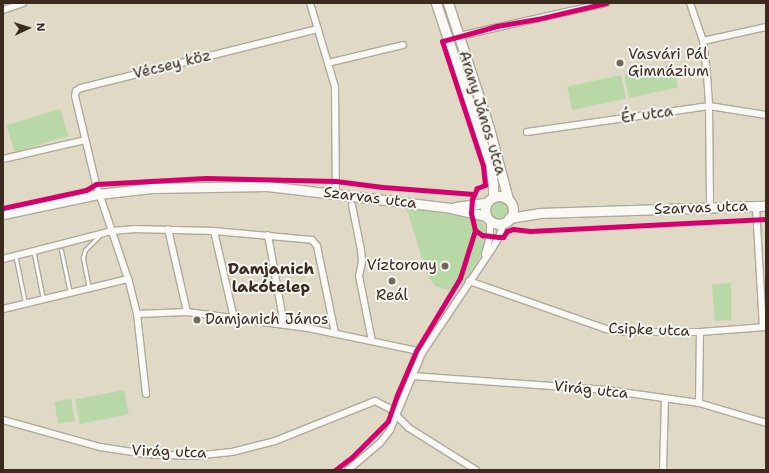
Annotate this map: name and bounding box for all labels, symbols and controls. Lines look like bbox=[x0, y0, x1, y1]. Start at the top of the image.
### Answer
north arrow bbox=[8, 8, 48, 48]
text: N bbox=[33, 22, 48, 32]
place label: Vasvári Pál Gimnázium bbox=[628, 45, 709, 80]
street label: Vécsey köz bbox=[131, 47, 213, 83]
street label: Arany János utca bbox=[455, 49, 509, 177]
marker: Vasvári Pál Gimnázium bbox=[615, 58, 625, 68]
street label: Ér utca bbox=[620, 102, 674, 128]
street label: Szarvas utca bbox=[322, 183, 418, 213]
street label: Szarvas utca bbox=[654, 197, 748, 219]
place label: Víztorony bbox=[367, 257, 437, 275]
district label: Damjanich lakótelep bbox=[228, 259, 314, 297]
marker: Víztorony bbox=[440, 261, 450, 271]
marker: Reál bbox=[387, 276, 397, 286]
place label: Reál bbox=[376, 287, 408, 305]
place label: Damjanich János bbox=[205, 311, 328, 329]
marker: Damjanich János bbox=[192, 315, 202, 325]
street label: Csipke utca bbox=[608, 320, 690, 340]
street label: Virág utca bbox=[553, 377, 629, 403]
street label: Virág utca bbox=[131, 442, 207, 462]

